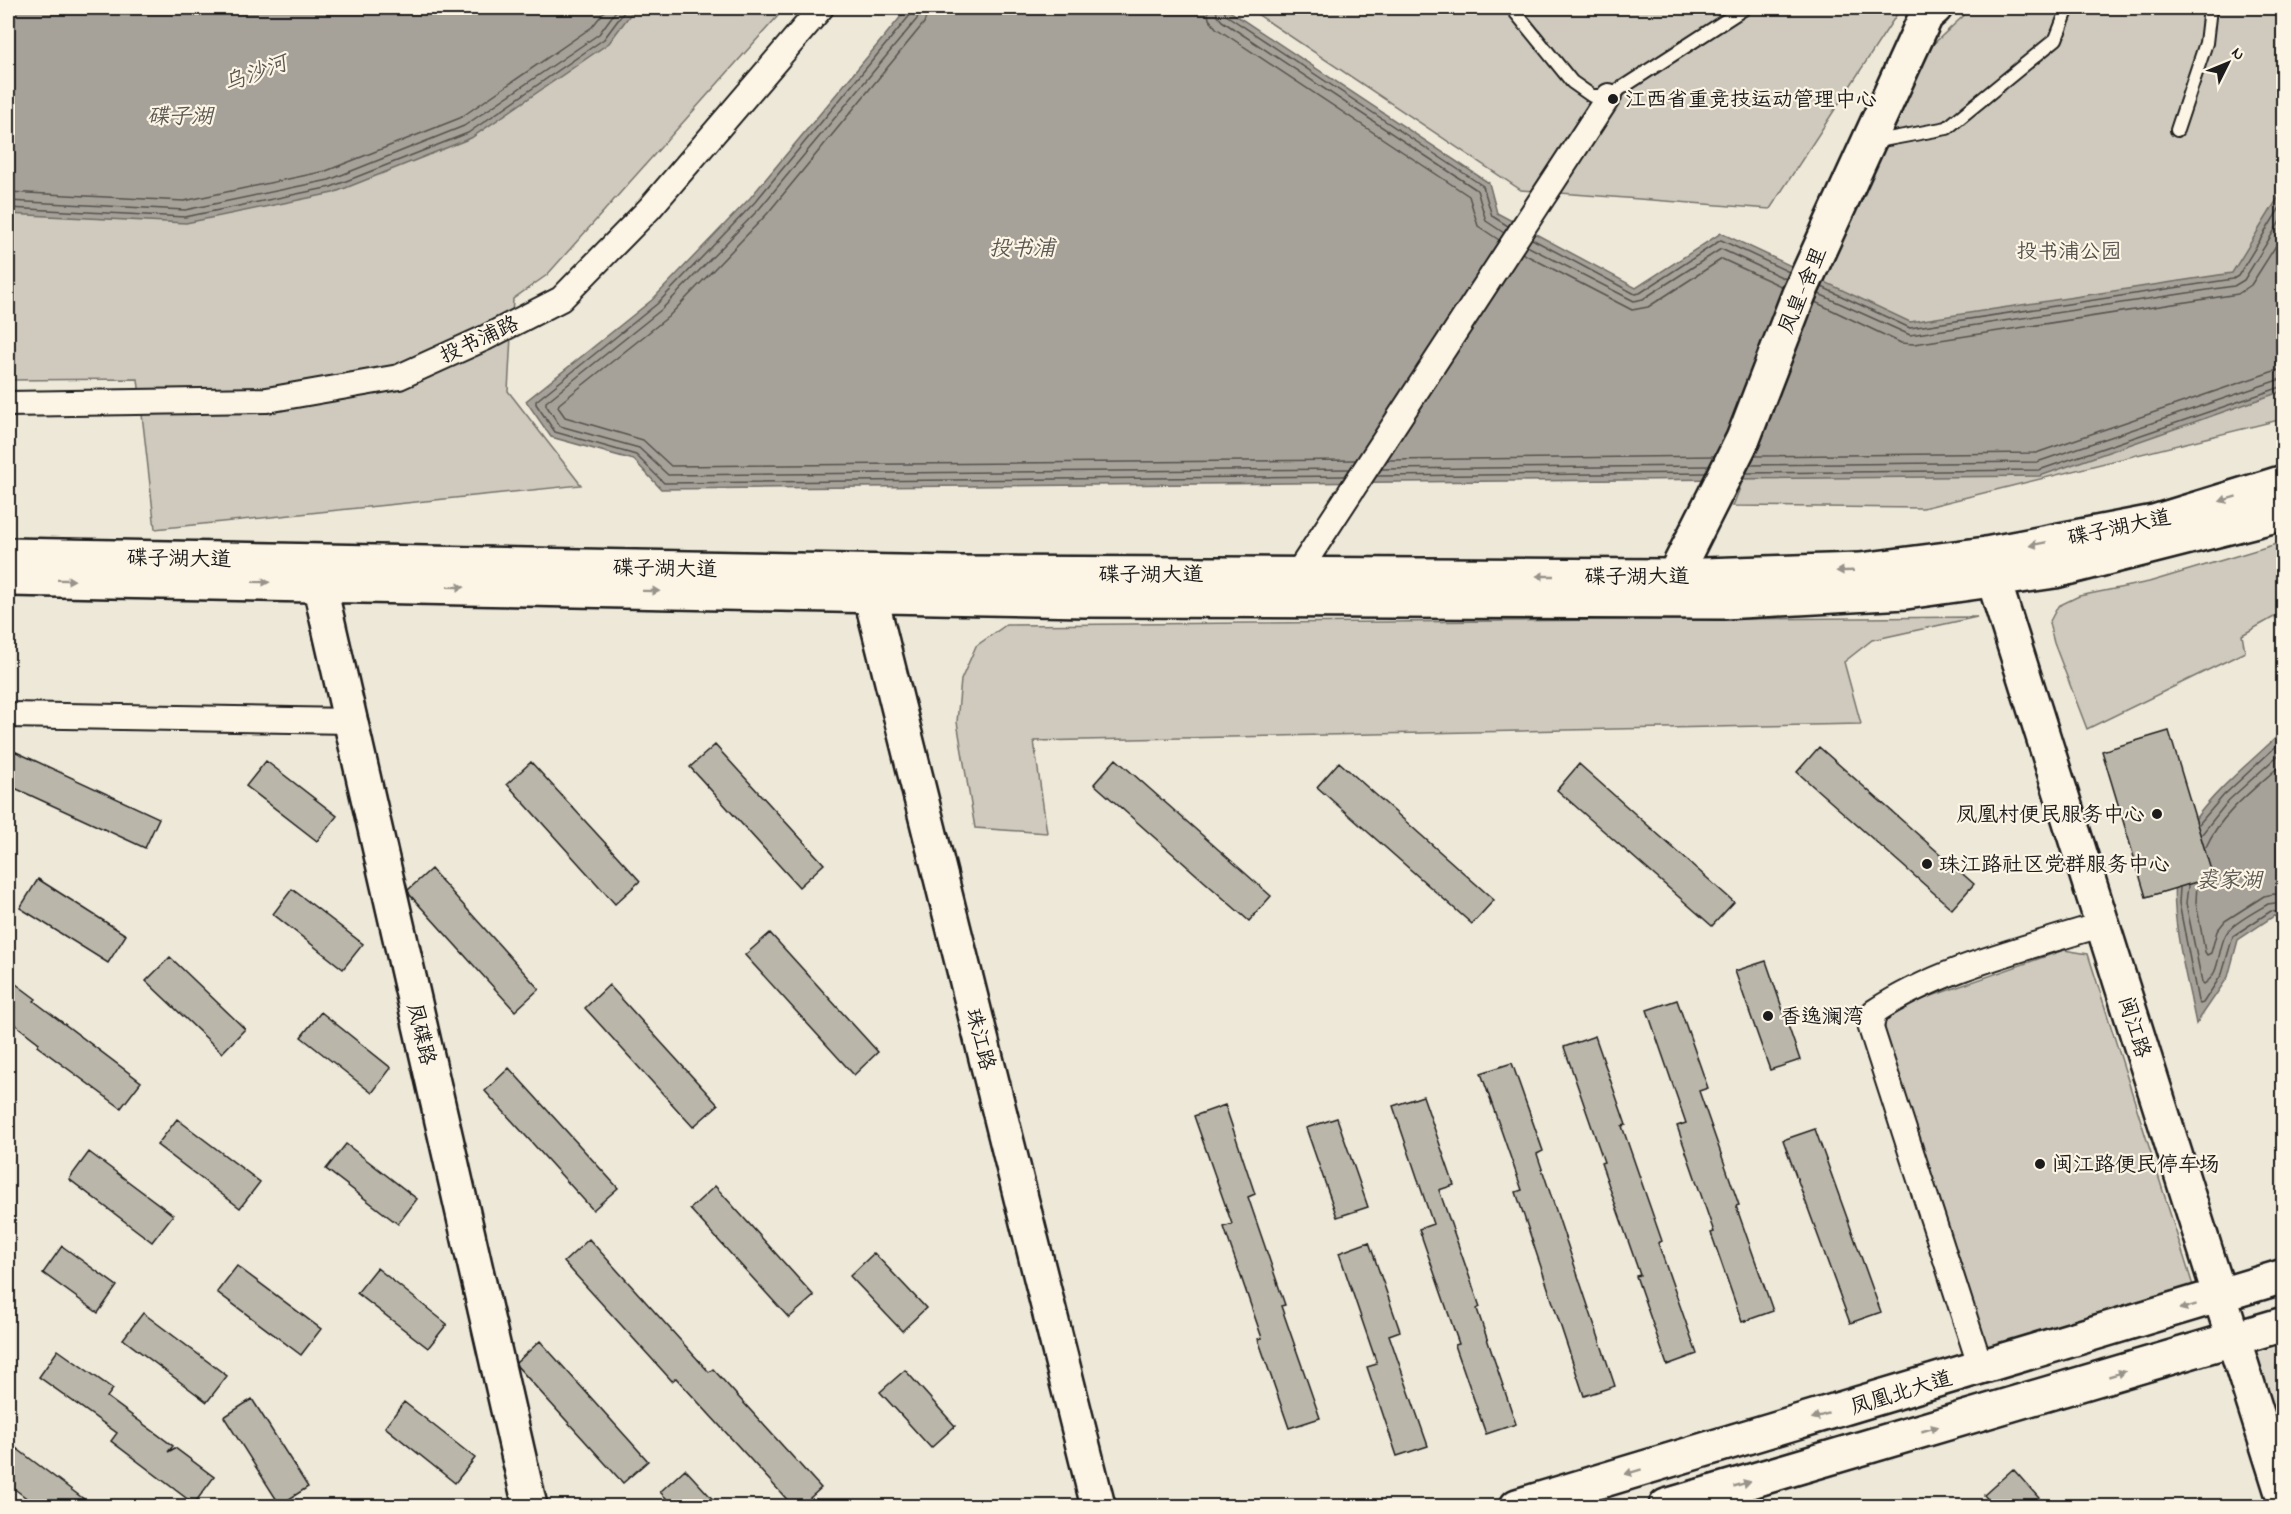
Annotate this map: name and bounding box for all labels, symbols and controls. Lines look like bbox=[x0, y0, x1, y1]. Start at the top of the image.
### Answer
north arrow bbox=[2198, 33, 2258, 93]
text: N bbox=[2225, 42, 2250, 66]
water label: 乌沙河 bbox=[220, 47, 295, 101]
place label: 江西省重竞技运动管理中心 bbox=[1625, 86, 1877, 116]
marker: 江西省重竞技运动管理中心 bbox=[1606, 92, 1620, 106]
water label: 碟子湖 bbox=[147, 102, 215, 134]
water label: 投书浦 bbox=[989, 234, 1058, 266]
park label: 投书浦公园 bbox=[2017, 238, 2122, 268]
street label: 凤皇-舍里 bbox=[1772, 243, 1836, 339]
street label: 投书浦路 bbox=[435, 309, 524, 372]
one-way arrow bbox=[2219, 495, 2237, 504]
street label: 碟子湖大道 bbox=[2065, 503, 2174, 555]
one-way arrow bbox=[2028, 540, 2047, 549]
street label: 碟子湖大道 bbox=[126, 544, 232, 576]
street label: 碟子湖大道 bbox=[612, 554, 718, 586]
street label: 碟子湖大道 bbox=[1099, 561, 1204, 591]
street label: 碟子湖大道 bbox=[1585, 563, 1690, 593]
one-way arrow bbox=[1836, 566, 1855, 576]
one-way arrow bbox=[1536, 571, 1555, 581]
one-way arrow bbox=[56, 575, 75, 584]
one-way arrow bbox=[251, 577, 270, 587]
one-way arrow bbox=[446, 583, 465, 592]
one-way arrow bbox=[641, 586, 660, 596]
place label: 凤凰村便民服务中心 bbox=[1956, 801, 2145, 831]
marker: 凤凰村便民服务中心 bbox=[2150, 807, 2164, 821]
place label: 珠江路社区党群服务中心 bbox=[1939, 851, 2170, 881]
marker: 珠江路社区党群服务中心 bbox=[1920, 857, 1934, 871]
water label: 裘家湖 bbox=[2196, 866, 2264, 898]
street label: 闽江路 bbox=[2110, 993, 2157, 1062]
street label: 凤碟路 bbox=[398, 1000, 442, 1069]
place label: 香逸澜湾 bbox=[1780, 1003, 1864, 1033]
street label: 珠江路 bbox=[957, 1005, 1001, 1074]
marker: 香逸澜湾 bbox=[1761, 1009, 1775, 1023]
place label: 闽江路便民停车场 bbox=[2052, 1151, 2220, 1181]
marker: 闽江路便民停车场 bbox=[2033, 1157, 2047, 1171]
one-way arrow bbox=[2179, 1303, 2197, 1312]
street label: 凤凰北大道 bbox=[1847, 1364, 1956, 1424]
one-way arrow bbox=[2108, 1369, 2126, 1379]
one-way arrow bbox=[1811, 1412, 1829, 1421]
one-way arrow bbox=[1921, 1424, 1939, 1433]
one-way arrow bbox=[1624, 1468, 1642, 1477]
one-way arrow bbox=[1734, 1479, 1752, 1488]

